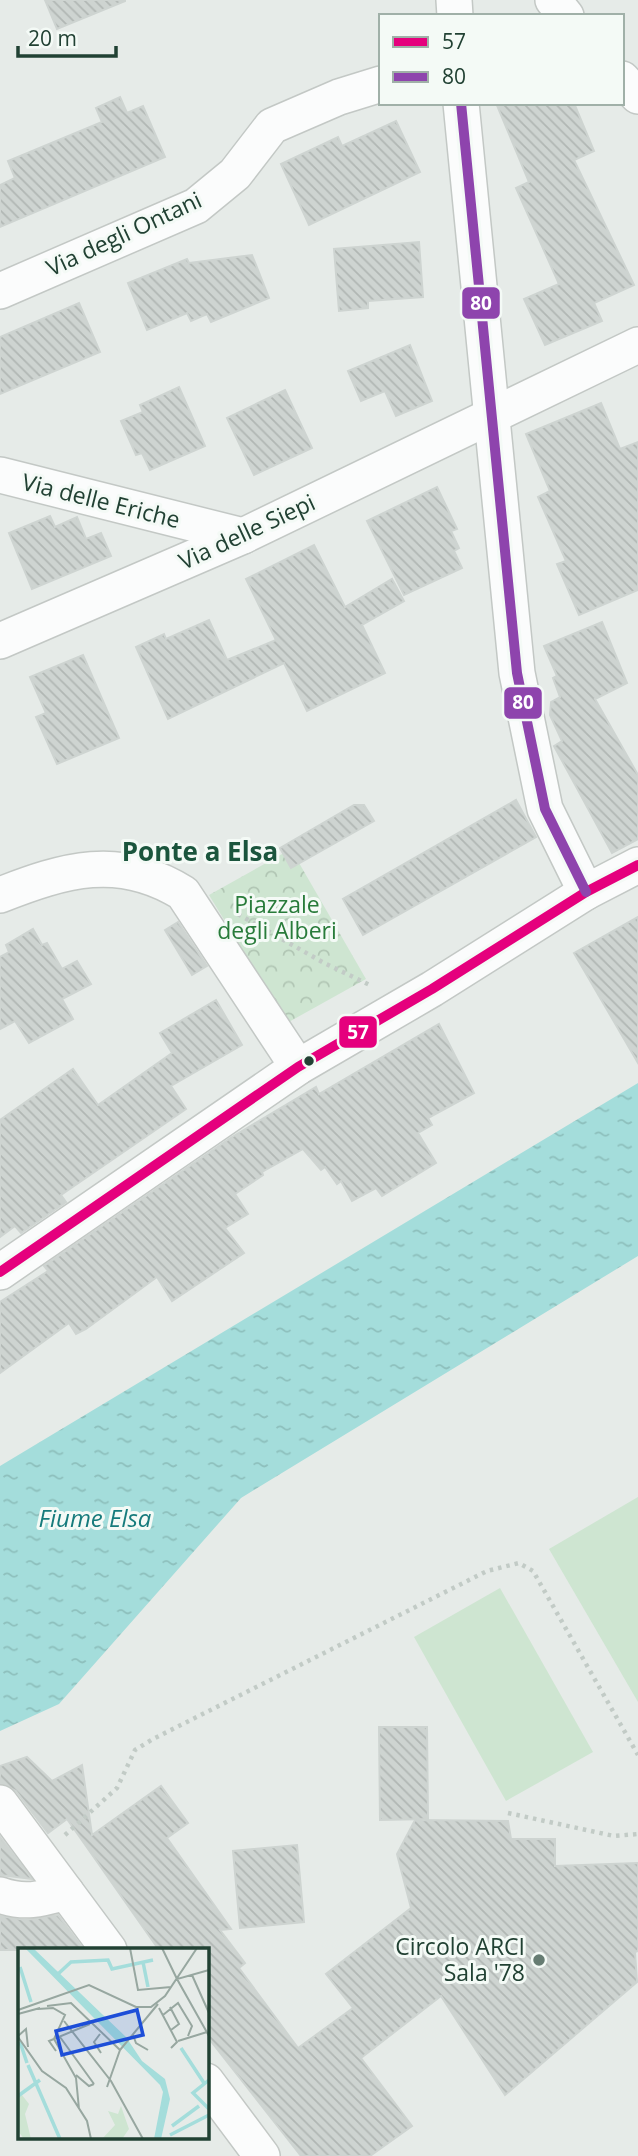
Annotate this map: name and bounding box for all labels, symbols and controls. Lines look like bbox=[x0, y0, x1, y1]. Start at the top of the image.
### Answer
scale bar bbox=[18, 14, 116, 58]
legend bbox=[379, 14, 624, 105]
text: 20 m bbox=[28, 24, 77, 52]
text: 57 bbox=[442, 27, 466, 55]
text: 80 bbox=[442, 62, 466, 90]
street label: Via degli Ontani bbox=[41, 183, 207, 283]
line badge: 80 bbox=[461, 286, 501, 320]
text: 80 bbox=[470, 290, 492, 316]
street label: Via delle Eriche bbox=[19, 465, 184, 535]
street label: Via delle Siepi bbox=[173, 486, 320, 577]
line badge: 80 bbox=[503, 686, 543, 720]
text: 80 bbox=[512, 689, 534, 715]
district label: Ponte a Elsa bbox=[122, 833, 278, 869]
park label: Piazzale degli Alberi bbox=[217, 888, 337, 946]
line badge: 57 bbox=[338, 1015, 378, 1049]
text: 57 bbox=[347, 1019, 369, 1045]
unlabelled marker bbox=[302, 1054, 316, 1068]
water label: Fiume Elsa bbox=[39, 1501, 152, 1534]
place label: Circolo ARCI Sala '78 bbox=[395, 1930, 525, 1988]
inset map bbox=[18, 1948, 208, 2138]
marker: Circolo ARCI Sala '78 bbox=[531, 1952, 547, 1968]

